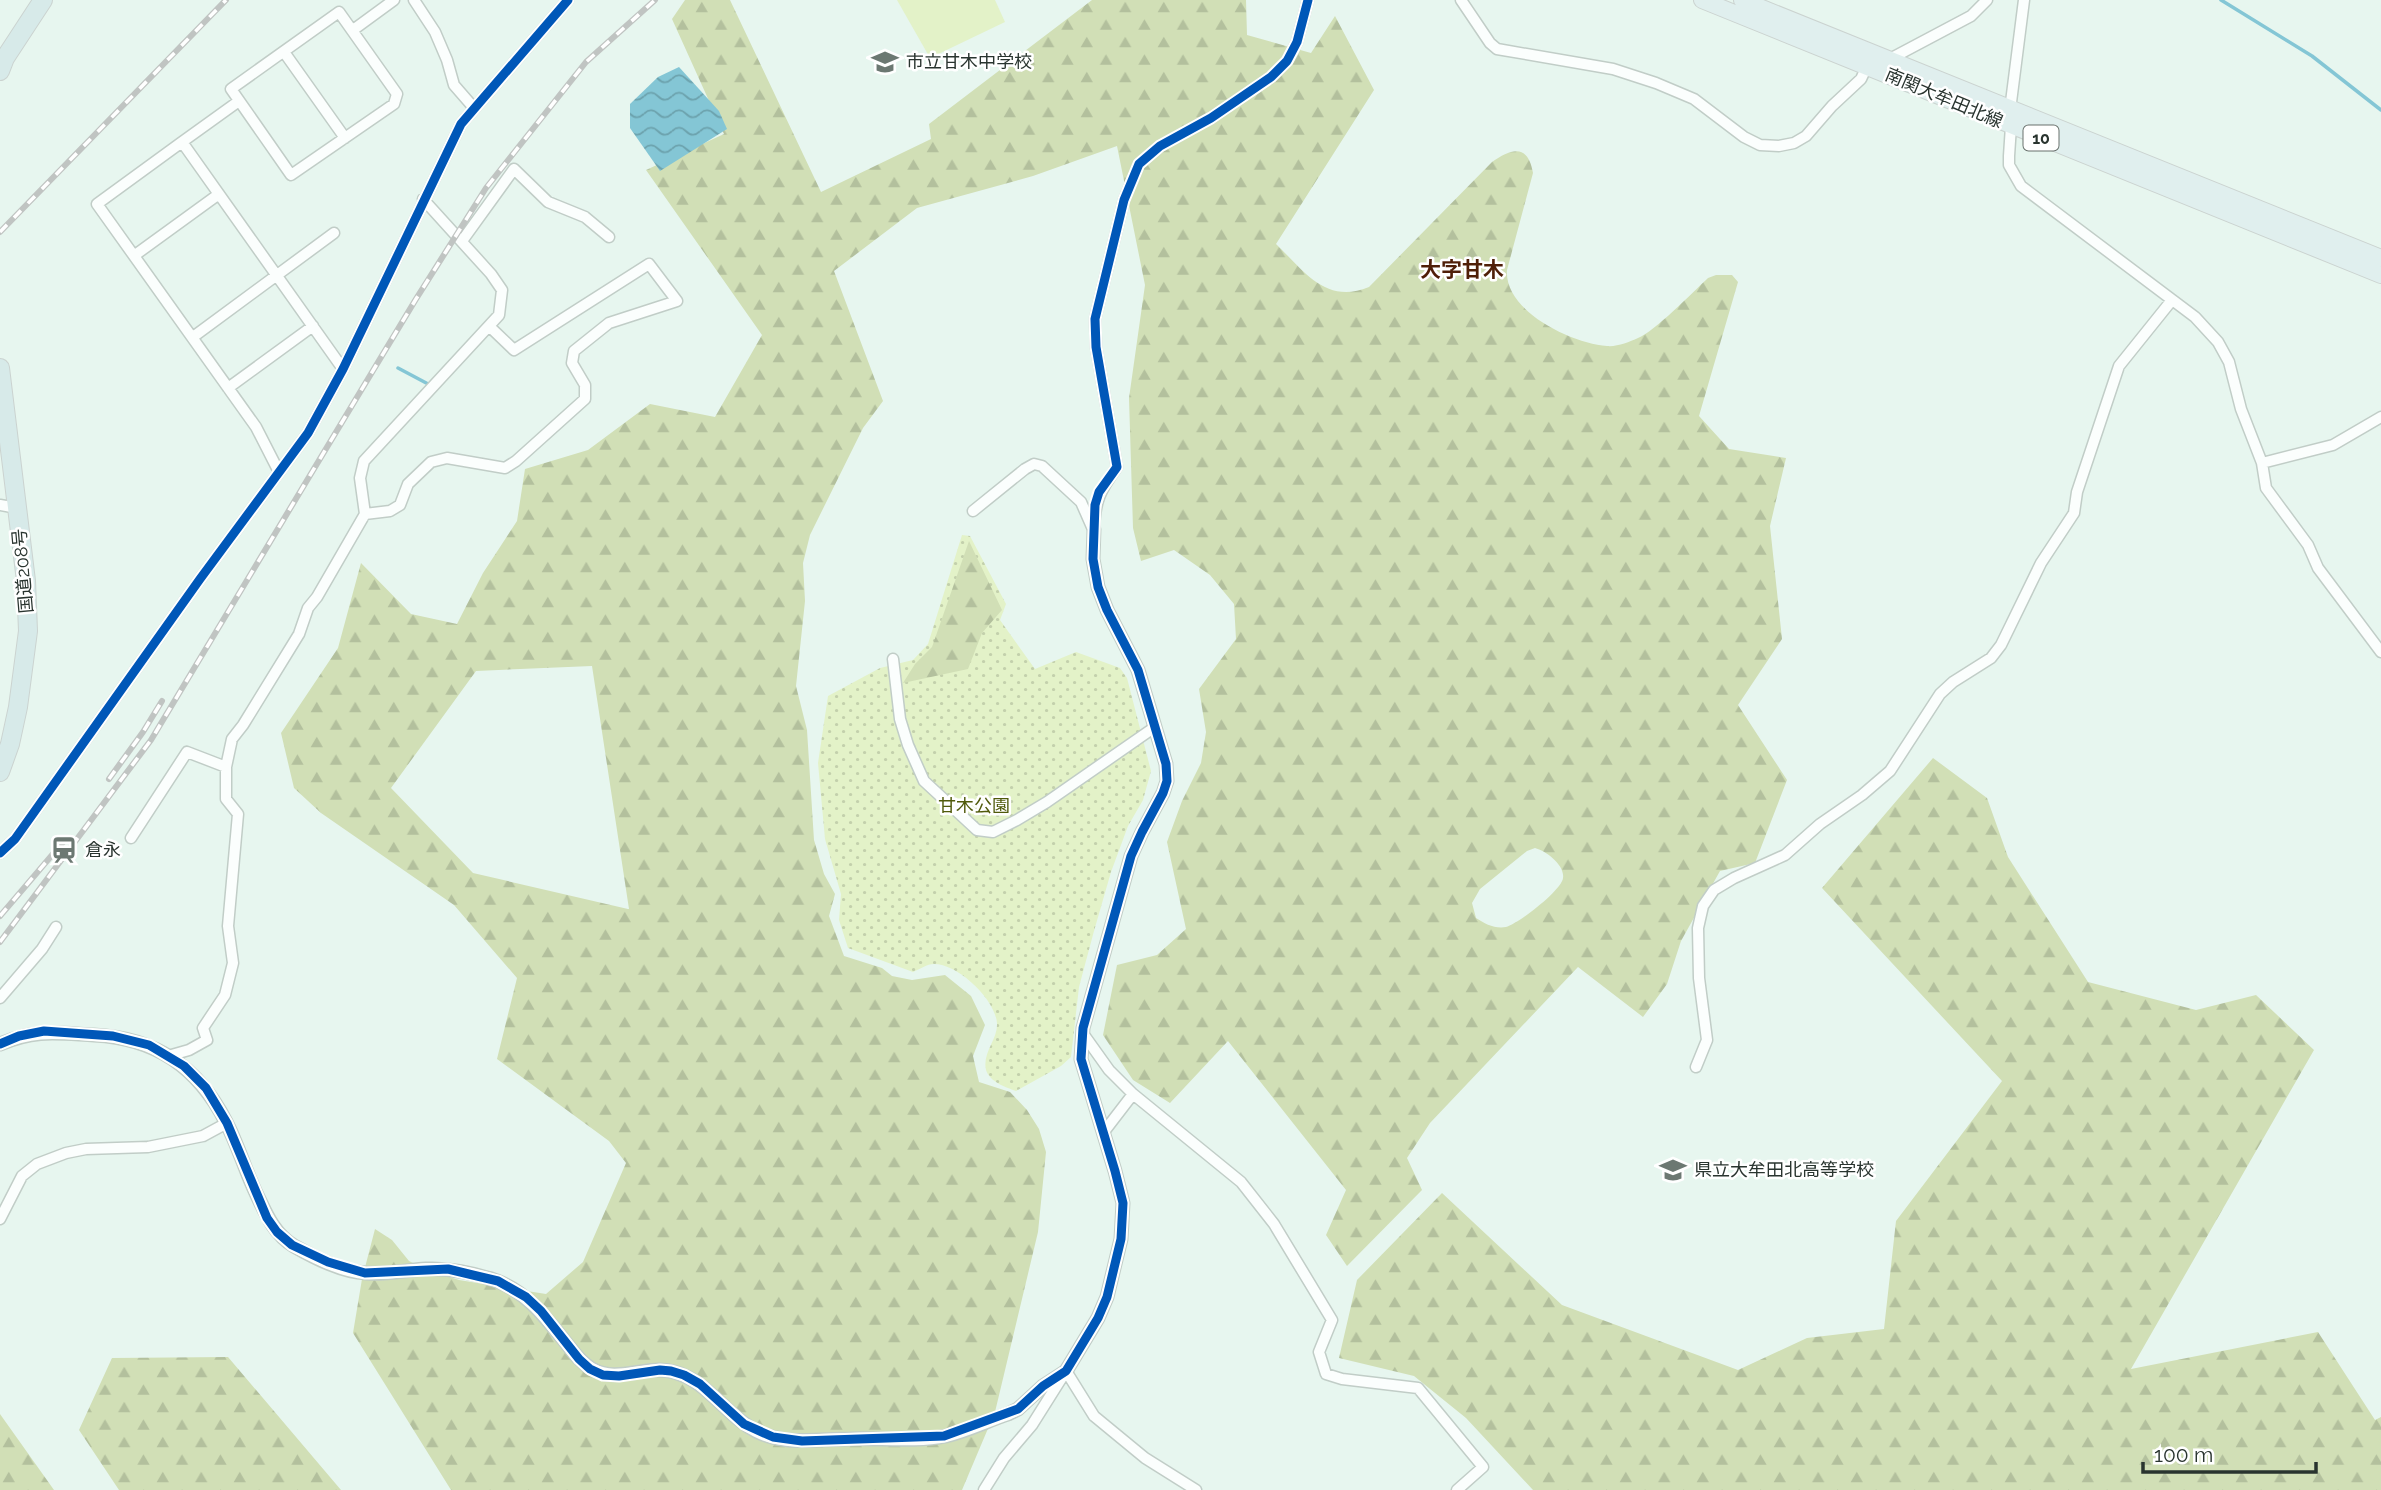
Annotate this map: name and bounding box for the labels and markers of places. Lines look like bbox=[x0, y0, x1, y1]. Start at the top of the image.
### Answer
school or university icon: 市立甘木中学校 bbox=[870, 47, 900, 77]
place label: 市立甘木中学校 bbox=[906, 51, 1032, 72]
station icon: 倉永 bbox=[49, 835, 79, 865]
place label: 倉永 bbox=[85, 839, 121, 860]
school or university icon: 県立大牟田北高等学校 bbox=[1658, 1155, 1688, 1185]
place label: 県立大牟田北高等学校 bbox=[1694, 1159, 1874, 1180]

